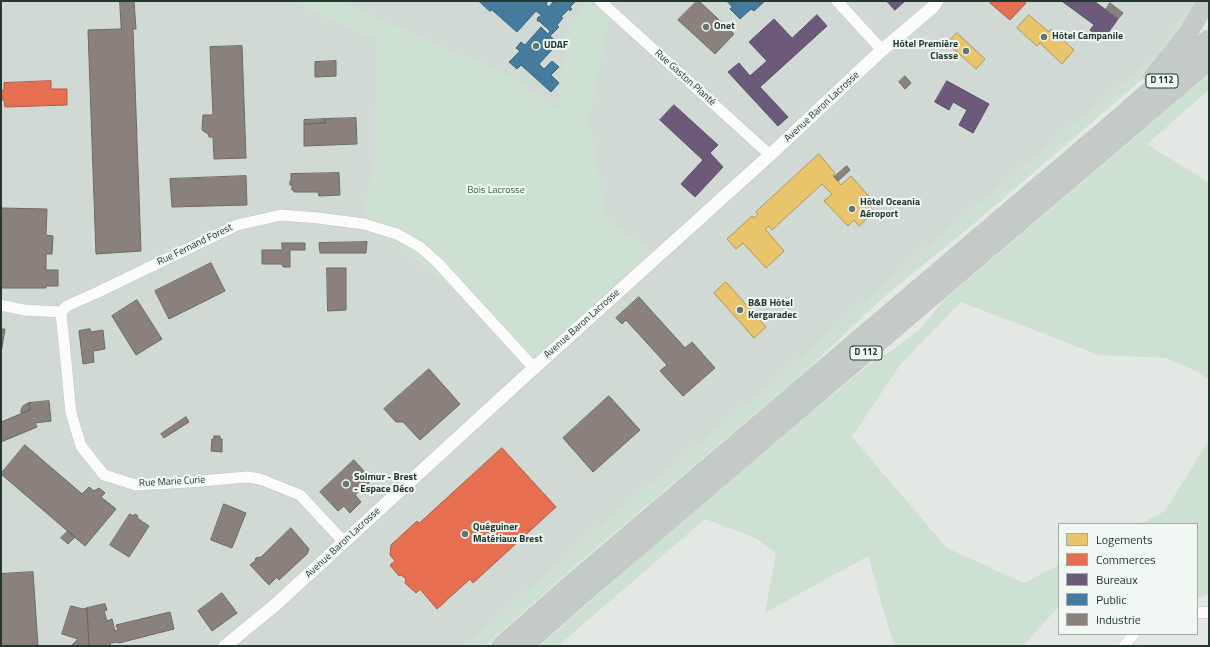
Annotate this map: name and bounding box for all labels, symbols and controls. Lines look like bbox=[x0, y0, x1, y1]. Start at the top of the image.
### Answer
place label: Onet bbox=[714, 21, 735, 33]
marker: Onet bbox=[701, 22, 711, 32]
place label: Hôtel Campanile bbox=[1052, 31, 1123, 43]
marker: Hôtel Campanile bbox=[1039, 32, 1049, 42]
place label: Hôtel Première Classe bbox=[893, 39, 958, 62]
place label: UDAF bbox=[544, 40, 568, 52]
marker: UDAF bbox=[531, 41, 541, 51]
marker: Hôtel Première Classe bbox=[961, 46, 971, 56]
street label: Rue Gaston Planté bbox=[652, 47, 718, 109]
street label: Avenue Baron Lacrosse bbox=[782, 69, 862, 145]
road number: D 112 bbox=[1146, 74, 1178, 88]
park label: Bois Lacrosse bbox=[467, 185, 525, 197]
place label: Hôtel Oceania Aéroport bbox=[860, 197, 920, 220]
marker: Hôtel Oceania Aéroport bbox=[847, 204, 857, 214]
street label: Rue Fernand Forest bbox=[155, 222, 235, 268]
street label: Avenue Baron Lacrosse bbox=[542, 287, 622, 361]
place label: B&B Hôtel Kergaradec bbox=[748, 298, 797, 322]
marker: B&B Hôtel Kergaradec bbox=[735, 305, 745, 315]
road number: D 112 bbox=[850, 346, 882, 360]
place label: Solmur - Brest - Espace Déco bbox=[354, 472, 417, 496]
street label: Rue Marie Curie bbox=[139, 474, 205, 490]
marker: Solmur - Brest - Espace Déco bbox=[341, 479, 351, 489]
street label: Avenue Baron Lacrosse bbox=[303, 505, 383, 581]
place label: Quéguiner Matériaux Brest bbox=[473, 522, 543, 546]
legend bbox=[1058, 523, 1198, 635]
marker: Quéguiner Matériaux Brest bbox=[460, 529, 470, 539]
text: Logements bbox=[1096, 530, 1153, 549]
text: Commerces bbox=[1096, 550, 1156, 569]
text: Bureaux bbox=[1096, 570, 1138, 589]
text: Public bbox=[1096, 590, 1126, 609]
text: Industrie bbox=[1096, 610, 1141, 629]

